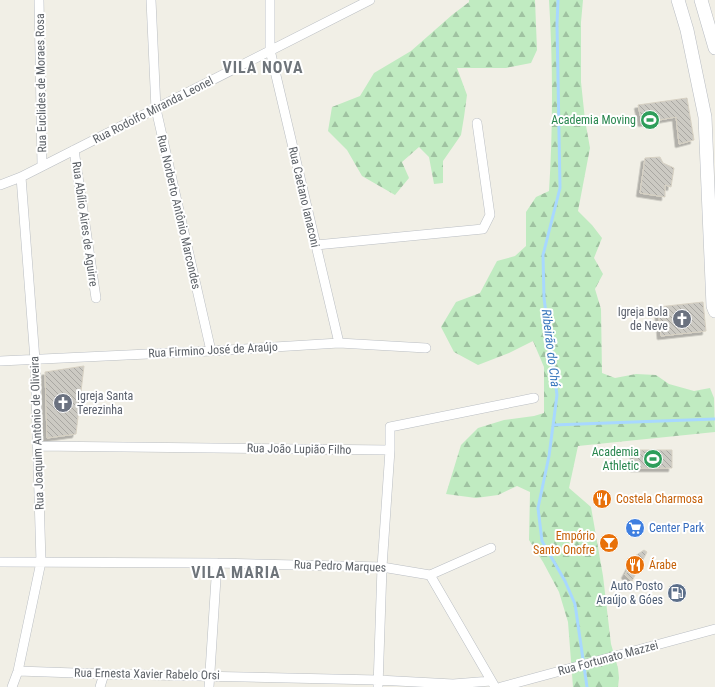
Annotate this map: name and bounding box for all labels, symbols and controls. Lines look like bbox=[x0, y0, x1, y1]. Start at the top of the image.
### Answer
street label: Rua Euclides de Moraes Rosa bbox=[33, 13, 49, 153]
district label: VILA NOVA bbox=[222, 58, 304, 77]
street label: Rua Rodolfo Miranda Leonel bbox=[90, 74, 216, 146]
sports icon: Academia Moving bbox=[639, 109, 661, 131]
place label: Academia Moving bbox=[551, 113, 636, 127]
street label: Rua Norberto Antônio Marcondes bbox=[154, 134, 204, 290]
street label: Rua Caetano Ianaconi bbox=[286, 145, 322, 249]
street label: Rua Abílio Aires de Aguirre bbox=[69, 161, 101, 288]
place label: Igreja Bola de Neve bbox=[618, 305, 668, 333]
water label: Ribeirão do Chá bbox=[539, 308, 563, 389]
church icon: Igreja Bola de Neve bbox=[671, 308, 693, 330]
street label: Rua Firmino José de Araújo bbox=[148, 340, 278, 360]
street label: Rua Joaquim Antônio de Oliveira bbox=[27, 356, 47, 510]
place label: Igreja Santa Terezinha bbox=[77, 389, 134, 417]
church icon: Igreja Santa Terezinha bbox=[52, 392, 74, 414]
street label: Rua João Lupião Filho bbox=[247, 441, 351, 457]
place label: Academia Athletic bbox=[592, 445, 639, 473]
sports icon: Academia Athletic bbox=[642, 448, 664, 470]
restaurant icon: Costela Charmosa bbox=[591, 488, 613, 510]
place label: Costela Charmosa bbox=[616, 492, 703, 506]
supermarket icon: Center Park bbox=[624, 517, 646, 539]
place label: Center Park bbox=[649, 521, 705, 535]
place label: Empório Santo Onofre bbox=[533, 529, 595, 557]
bar icon: Empório Santo Onofre bbox=[598, 532, 620, 554]
restaurant icon: Árabe bbox=[624, 554, 646, 576]
street label: Rua Pedro Marques bbox=[294, 557, 386, 575]
place label: Árabe bbox=[649, 557, 677, 572]
district label: VILA MARIA bbox=[191, 563, 281, 582]
place label: Auto Posto Araújo & Góes bbox=[596, 579, 663, 607]
fuel station icon: Auto Posto Araújo & Góes bbox=[666, 582, 688, 604]
street label: Rua Fortunato Mazzei bbox=[556, 638, 660, 678]
street label: Rua Ernesta Xavier Rabelo Orsi bbox=[74, 666, 220, 682]

